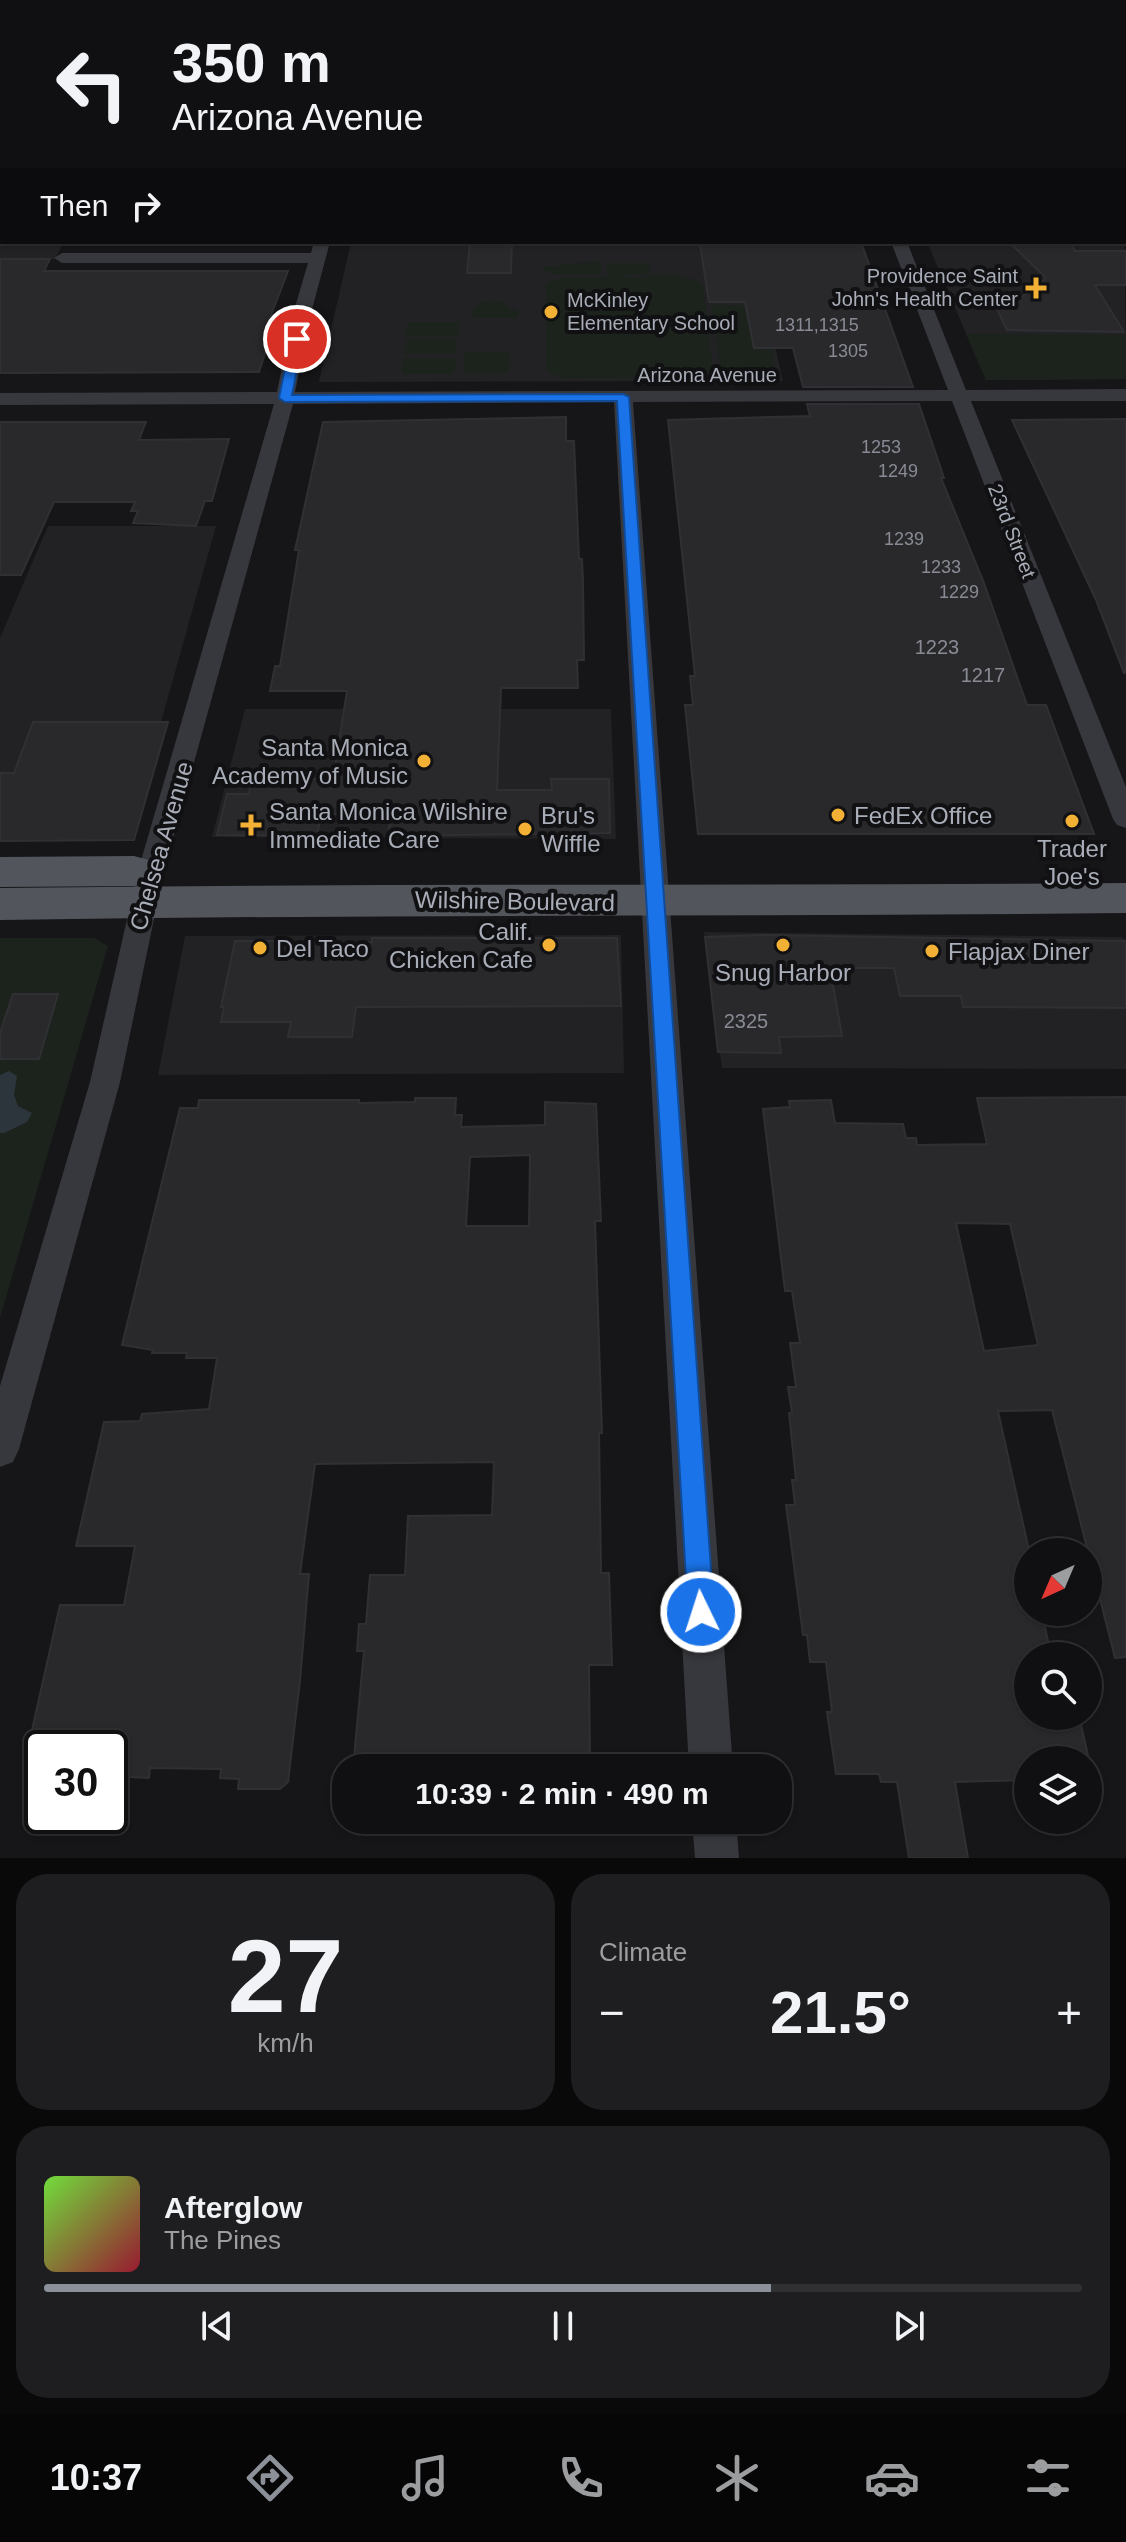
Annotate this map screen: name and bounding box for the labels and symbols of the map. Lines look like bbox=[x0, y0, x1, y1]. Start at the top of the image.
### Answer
place label: Providence Saint John's Health Center bbox=[832, 265, 1018, 310]
marker: Providence Saint John's Health Center bbox=[1025, 277, 1047, 299]
place label: McKinley Elementary School bbox=[567, 289, 735, 334]
marker: McKinley Elementary School bbox=[542, 303, 560, 321]
pin bbox=[263, 305, 331, 373]
house number: 1311,1315 bbox=[775, 315, 859, 335]
house number: 1305 bbox=[828, 341, 868, 361]
street label: Arizona Avenue bbox=[637, 364, 777, 386]
house number: 1253 bbox=[861, 437, 901, 457]
house number: 1249 bbox=[878, 461, 918, 481]
street label: 23rd Street bbox=[984, 481, 1040, 582]
house number: 1239 bbox=[884, 529, 924, 549]
house number: 1233 bbox=[921, 557, 961, 577]
house number: 1229 bbox=[939, 582, 979, 602]
house number: 1223 bbox=[915, 636, 959, 658]
house number: 1217 bbox=[961, 664, 1005, 686]
place label: Santa Monica Academy of Music bbox=[212, 734, 409, 789]
marker: Santa Monica Academy of Music bbox=[415, 752, 433, 770]
street label: Chelsea Avenue bbox=[124, 758, 198, 934]
place label: Santa Monica Wilshire Immediate Care bbox=[269, 798, 508, 853]
place label: Bru's Wiffle bbox=[541, 802, 601, 857]
place label: FedEx Office bbox=[854, 802, 992, 829]
marker: FedEx Office bbox=[829, 806, 847, 824]
marker: Trader Joe's bbox=[1063, 812, 1081, 830]
marker: Santa Monica Wilshire Immediate Care bbox=[240, 814, 262, 836]
marker: Bru's Wiffle bbox=[516, 820, 534, 838]
place label: Trader Joe's bbox=[1037, 835, 1107, 890]
street label: Wilshire Boulevard bbox=[415, 886, 615, 916]
place label: Calif. Chicken Cafe bbox=[389, 918, 533, 973]
place label: Del Taco bbox=[276, 935, 369, 962]
marker: Calif. Chicken Cafe bbox=[540, 936, 558, 954]
marker: Snug Harbor bbox=[774, 936, 792, 954]
place label: Flapjax Diner bbox=[948, 938, 1089, 965]
marker: Del Taco bbox=[251, 939, 269, 957]
marker: Flapjax Diner bbox=[923, 942, 941, 960]
place label: Snug Harbor bbox=[715, 959, 851, 986]
house number: 2325 bbox=[724, 1010, 768, 1032]
north arrow bbox=[1014, 1538, 1102, 1626]
position arrow bbox=[659, 1570, 743, 1654]
speed limit sign: 30 bbox=[24, 1730, 128, 1834]

